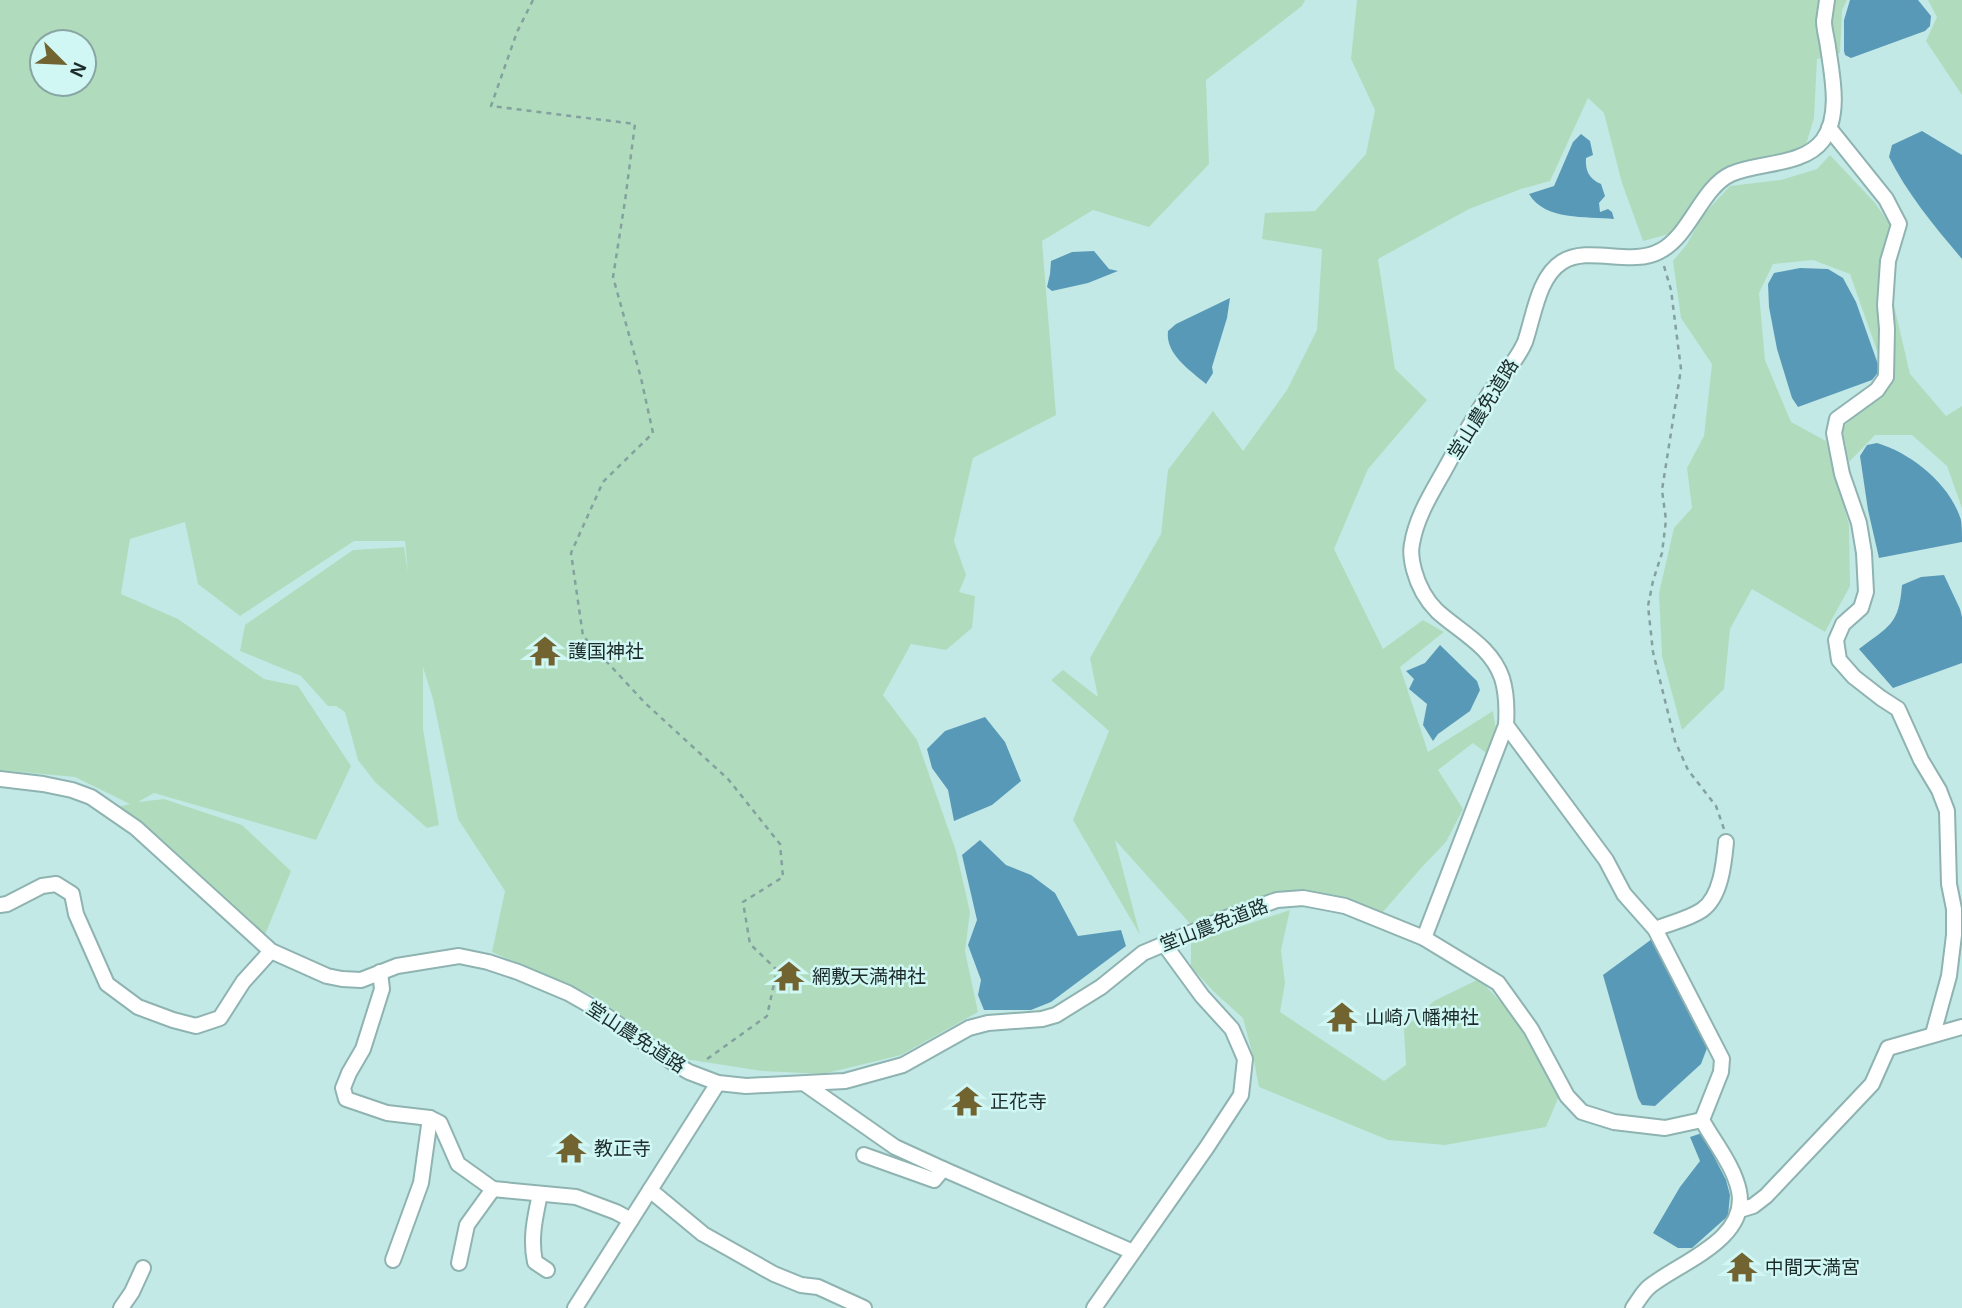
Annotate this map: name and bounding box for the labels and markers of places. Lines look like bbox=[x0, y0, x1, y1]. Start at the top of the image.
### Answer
temple icon: 護国神社 bbox=[528, 634, 562, 668]
place label: 護国神社 bbox=[568, 641, 644, 662]
temple icon: 網敷天満神社 bbox=[772, 959, 806, 993]
place label: 網敷天満神社 bbox=[812, 966, 926, 987]
temple icon: 山崎八幡神社 bbox=[1325, 1000, 1359, 1034]
place label: 山崎八幡神社 bbox=[1365, 1007, 1479, 1028]
temple icon: 正花寺 bbox=[950, 1084, 984, 1118]
place label: 正花寺 bbox=[990, 1091, 1047, 1112]
temple icon: 教正寺 bbox=[554, 1131, 588, 1165]
place label: 教正寺 bbox=[594, 1138, 651, 1159]
temple icon: 中間天満宮 bbox=[1725, 1250, 1759, 1284]
place label: 中間天満宮 bbox=[1765, 1257, 1860, 1278]

